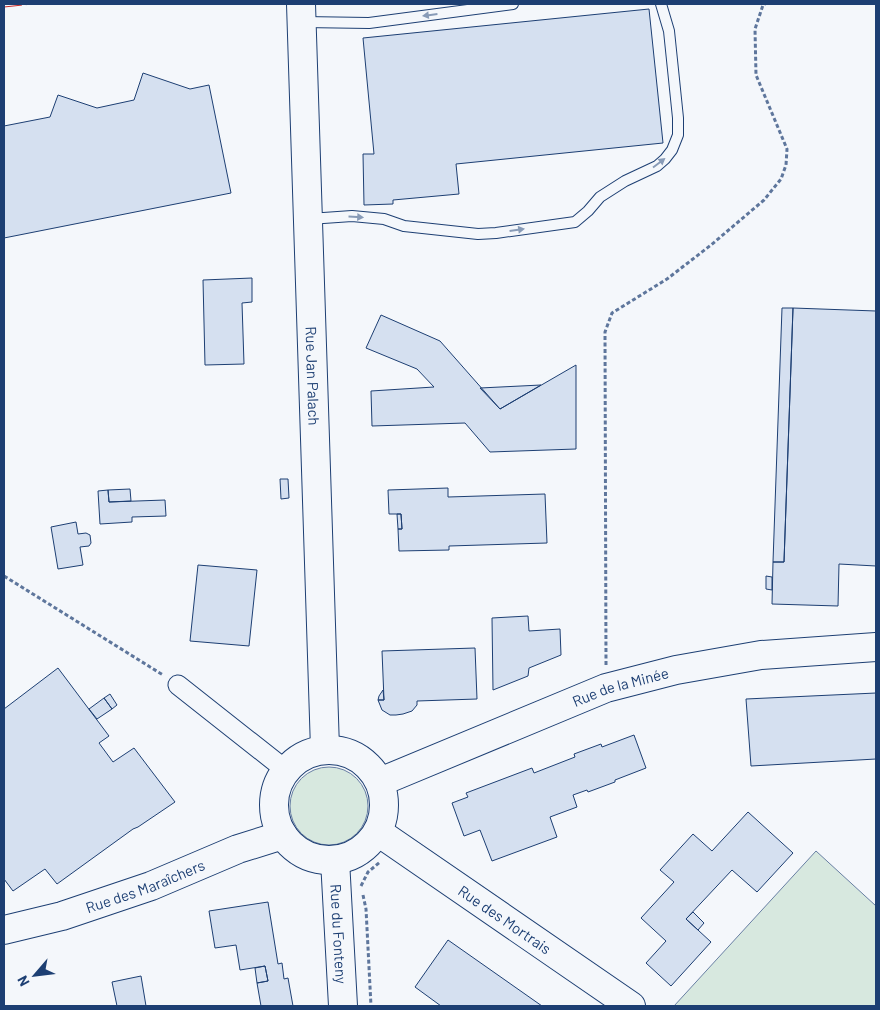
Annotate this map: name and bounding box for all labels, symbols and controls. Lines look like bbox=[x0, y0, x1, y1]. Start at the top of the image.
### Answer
one-way arrow bbox=[422, 11, 438, 19]
one-way arrow bbox=[652, 158, 666, 168]
one-way arrow bbox=[349, 213, 365, 221]
one-way arrow bbox=[509, 226, 525, 234]
street label: Rue Jan Palach bbox=[302, 326, 324, 426]
street label: Rue de la Minée bbox=[569, 663, 671, 710]
street label: Rue des Maraîchers bbox=[83, 855, 207, 916]
street label: Rue des Mortrais bbox=[455, 881, 555, 958]
street label: Rue du Fonteny bbox=[327, 884, 351, 984]
north arrow bbox=[10, 950, 60, 1000]
text: N bbox=[13, 973, 33, 989]

